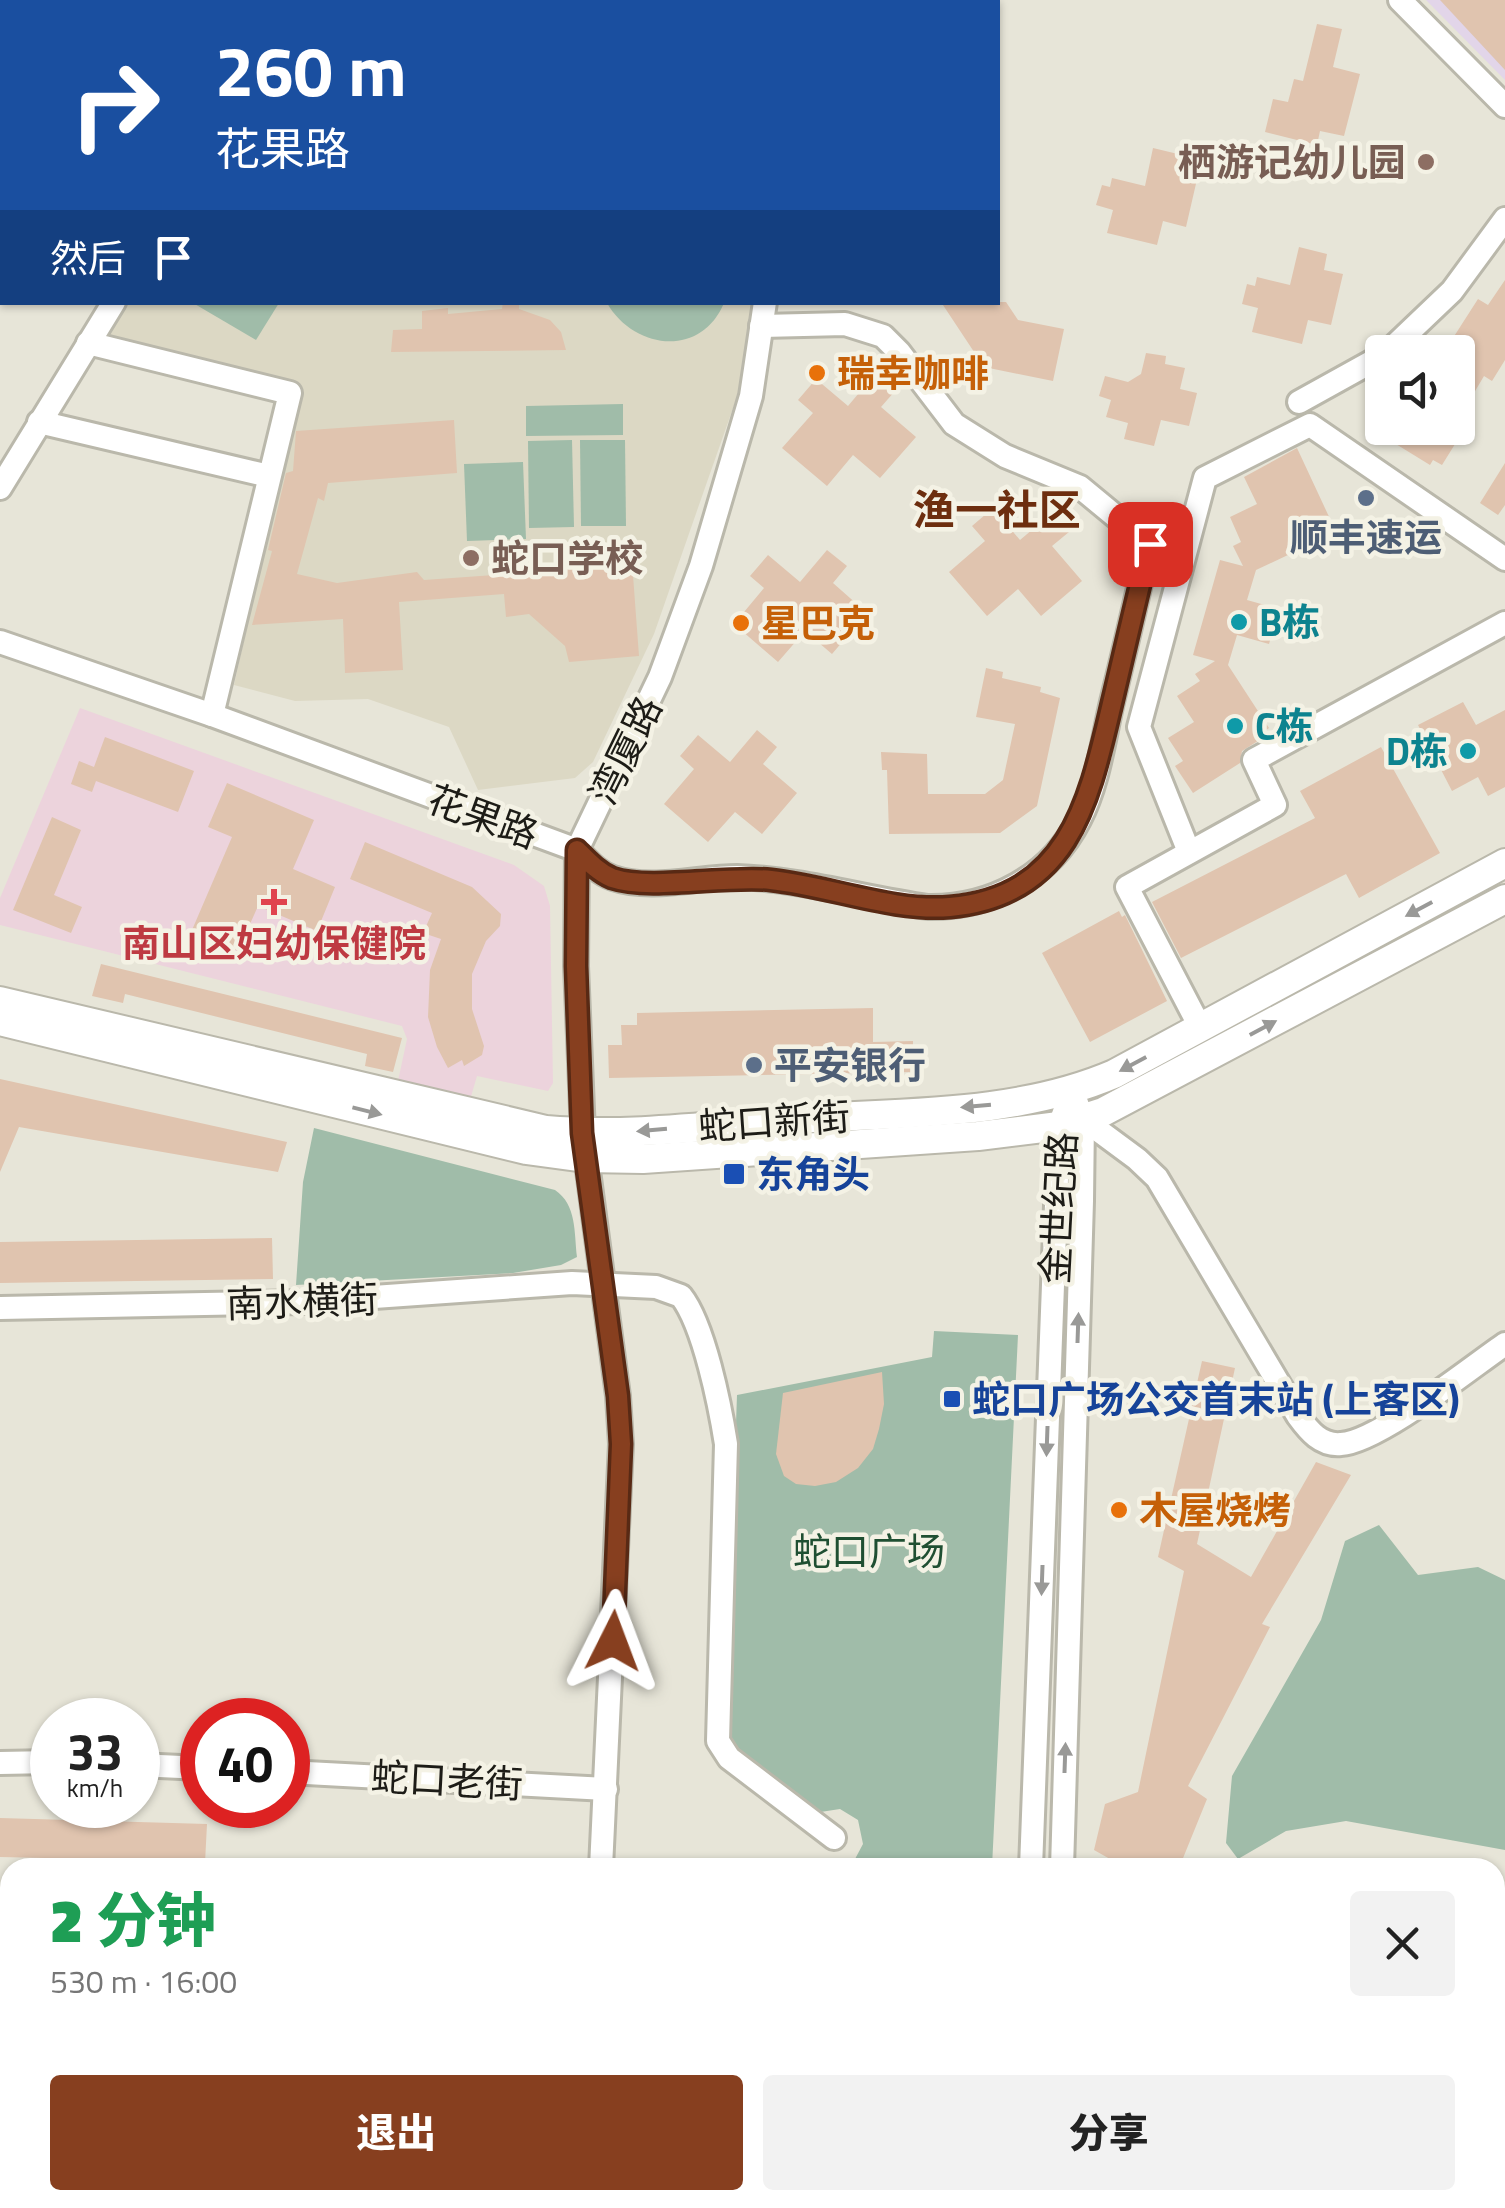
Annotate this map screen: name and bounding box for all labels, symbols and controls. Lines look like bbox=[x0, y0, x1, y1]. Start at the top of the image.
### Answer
text: 260 m bbox=[215, 17, 407, 123]
icon: right bbox=[50, 40, 180, 170]
text: 花果路 bbox=[215, 114, 350, 182]
place label: 栖游记幼儿园 bbox=[1178, 133, 1406, 191]
marker: 栖游记幼儿园 bbox=[1415, 151, 1437, 173]
text: 然后 bbox=[50, 229, 126, 287]
icon: arrive bbox=[146, 230, 201, 285]
map controls bbox=[1365, 335, 1475, 445]
button: sound bbox=[1365, 335, 1475, 445]
place label: 瑞幸咖啡 bbox=[837, 344, 989, 402]
marker: 瑞幸咖啡 bbox=[806, 362, 828, 384]
district label: 渔一社区 bbox=[913, 477, 1081, 541]
marker: 顺丰速运 bbox=[1355, 487, 1377, 509]
pin bbox=[1108, 502, 1193, 587]
place label: 顺丰速运 bbox=[1290, 508, 1442, 566]
icon: arrive bbox=[1123, 517, 1178, 572]
place label: 蛇口学校 bbox=[491, 529, 643, 587]
marker: 蛇口学校 bbox=[460, 547, 482, 569]
place label: B栋 bbox=[1259, 593, 1320, 651]
place label: 星巴克 bbox=[761, 594, 875, 652]
marker: B栋 bbox=[1228, 611, 1250, 633]
marker: 星巴克 bbox=[730, 612, 752, 634]
street label: 湾厦路 bbox=[574, 686, 676, 814]
place label: C栋 bbox=[1255, 697, 1314, 755]
marker: C栋 bbox=[1224, 715, 1246, 737]
place label: D栋 bbox=[1386, 722, 1448, 780]
marker: D栋 bbox=[1457, 740, 1479, 762]
street label: 花果路 bbox=[420, 769, 546, 863]
marker: 南山区妇幼保健院 bbox=[261, 889, 287, 915]
one-way arrow bbox=[1405, 900, 1434, 917]
place label: 南山区妇幼保健院 bbox=[122, 914, 426, 972]
one-way arrow bbox=[1249, 1020, 1278, 1037]
place label: 平安银行 bbox=[774, 1036, 926, 1094]
marker: 平安银行 bbox=[743, 1054, 765, 1076]
one-way arrow bbox=[1119, 1055, 1148, 1072]
street label: 蛇口新街 bbox=[696, 1087, 852, 1155]
one-way arrow bbox=[960, 1098, 992, 1114]
one-way arrow bbox=[352, 1104, 383, 1119]
one-way arrow bbox=[636, 1123, 668, 1139]
street label: 金世纪路 bbox=[1025, 1131, 1091, 1285]
place label: 东角头 bbox=[756, 1145, 870, 1203]
marker: 东角头 bbox=[721, 1161, 747, 1187]
street label: 南水横街 bbox=[225, 1269, 379, 1333]
one-way arrow bbox=[1071, 1312, 1087, 1344]
place label: 蛇口广场公交首末站 (上客区) bbox=[972, 1370, 1460, 1428]
marker: 蛇口广场公交首末站 (上客区) bbox=[941, 1388, 963, 1410]
one-way arrow bbox=[1039, 1426, 1055, 1458]
place label: 木屋烧烤 bbox=[1139, 1481, 1291, 1539]
marker: 木屋烧烤 bbox=[1108, 1499, 1130, 1521]
park label: 蛇口广场 bbox=[793, 1522, 945, 1580]
one-way arrow bbox=[1033, 1565, 1049, 1597]
position arrow bbox=[561, 1589, 665, 1693]
speed limit sign: 40 bbox=[180, 1698, 310, 1828]
text: 33 bbox=[67, 1713, 123, 1789]
one-way arrow bbox=[1057, 1741, 1073, 1773]
street label: 蛇口老街 bbox=[370, 1747, 524, 1813]
text: km/h bbox=[67, 1769, 123, 1807]
text: 2 分钟 bbox=[50, 1874, 216, 1965]
button: close bbox=[1350, 1891, 1455, 1996]
text: 530 m · 16:00 bbox=[50, 1957, 237, 2005]
button: 退出 bbox=[50, 2075, 743, 2190]
button: 分享 bbox=[763, 2075, 1455, 2190]

